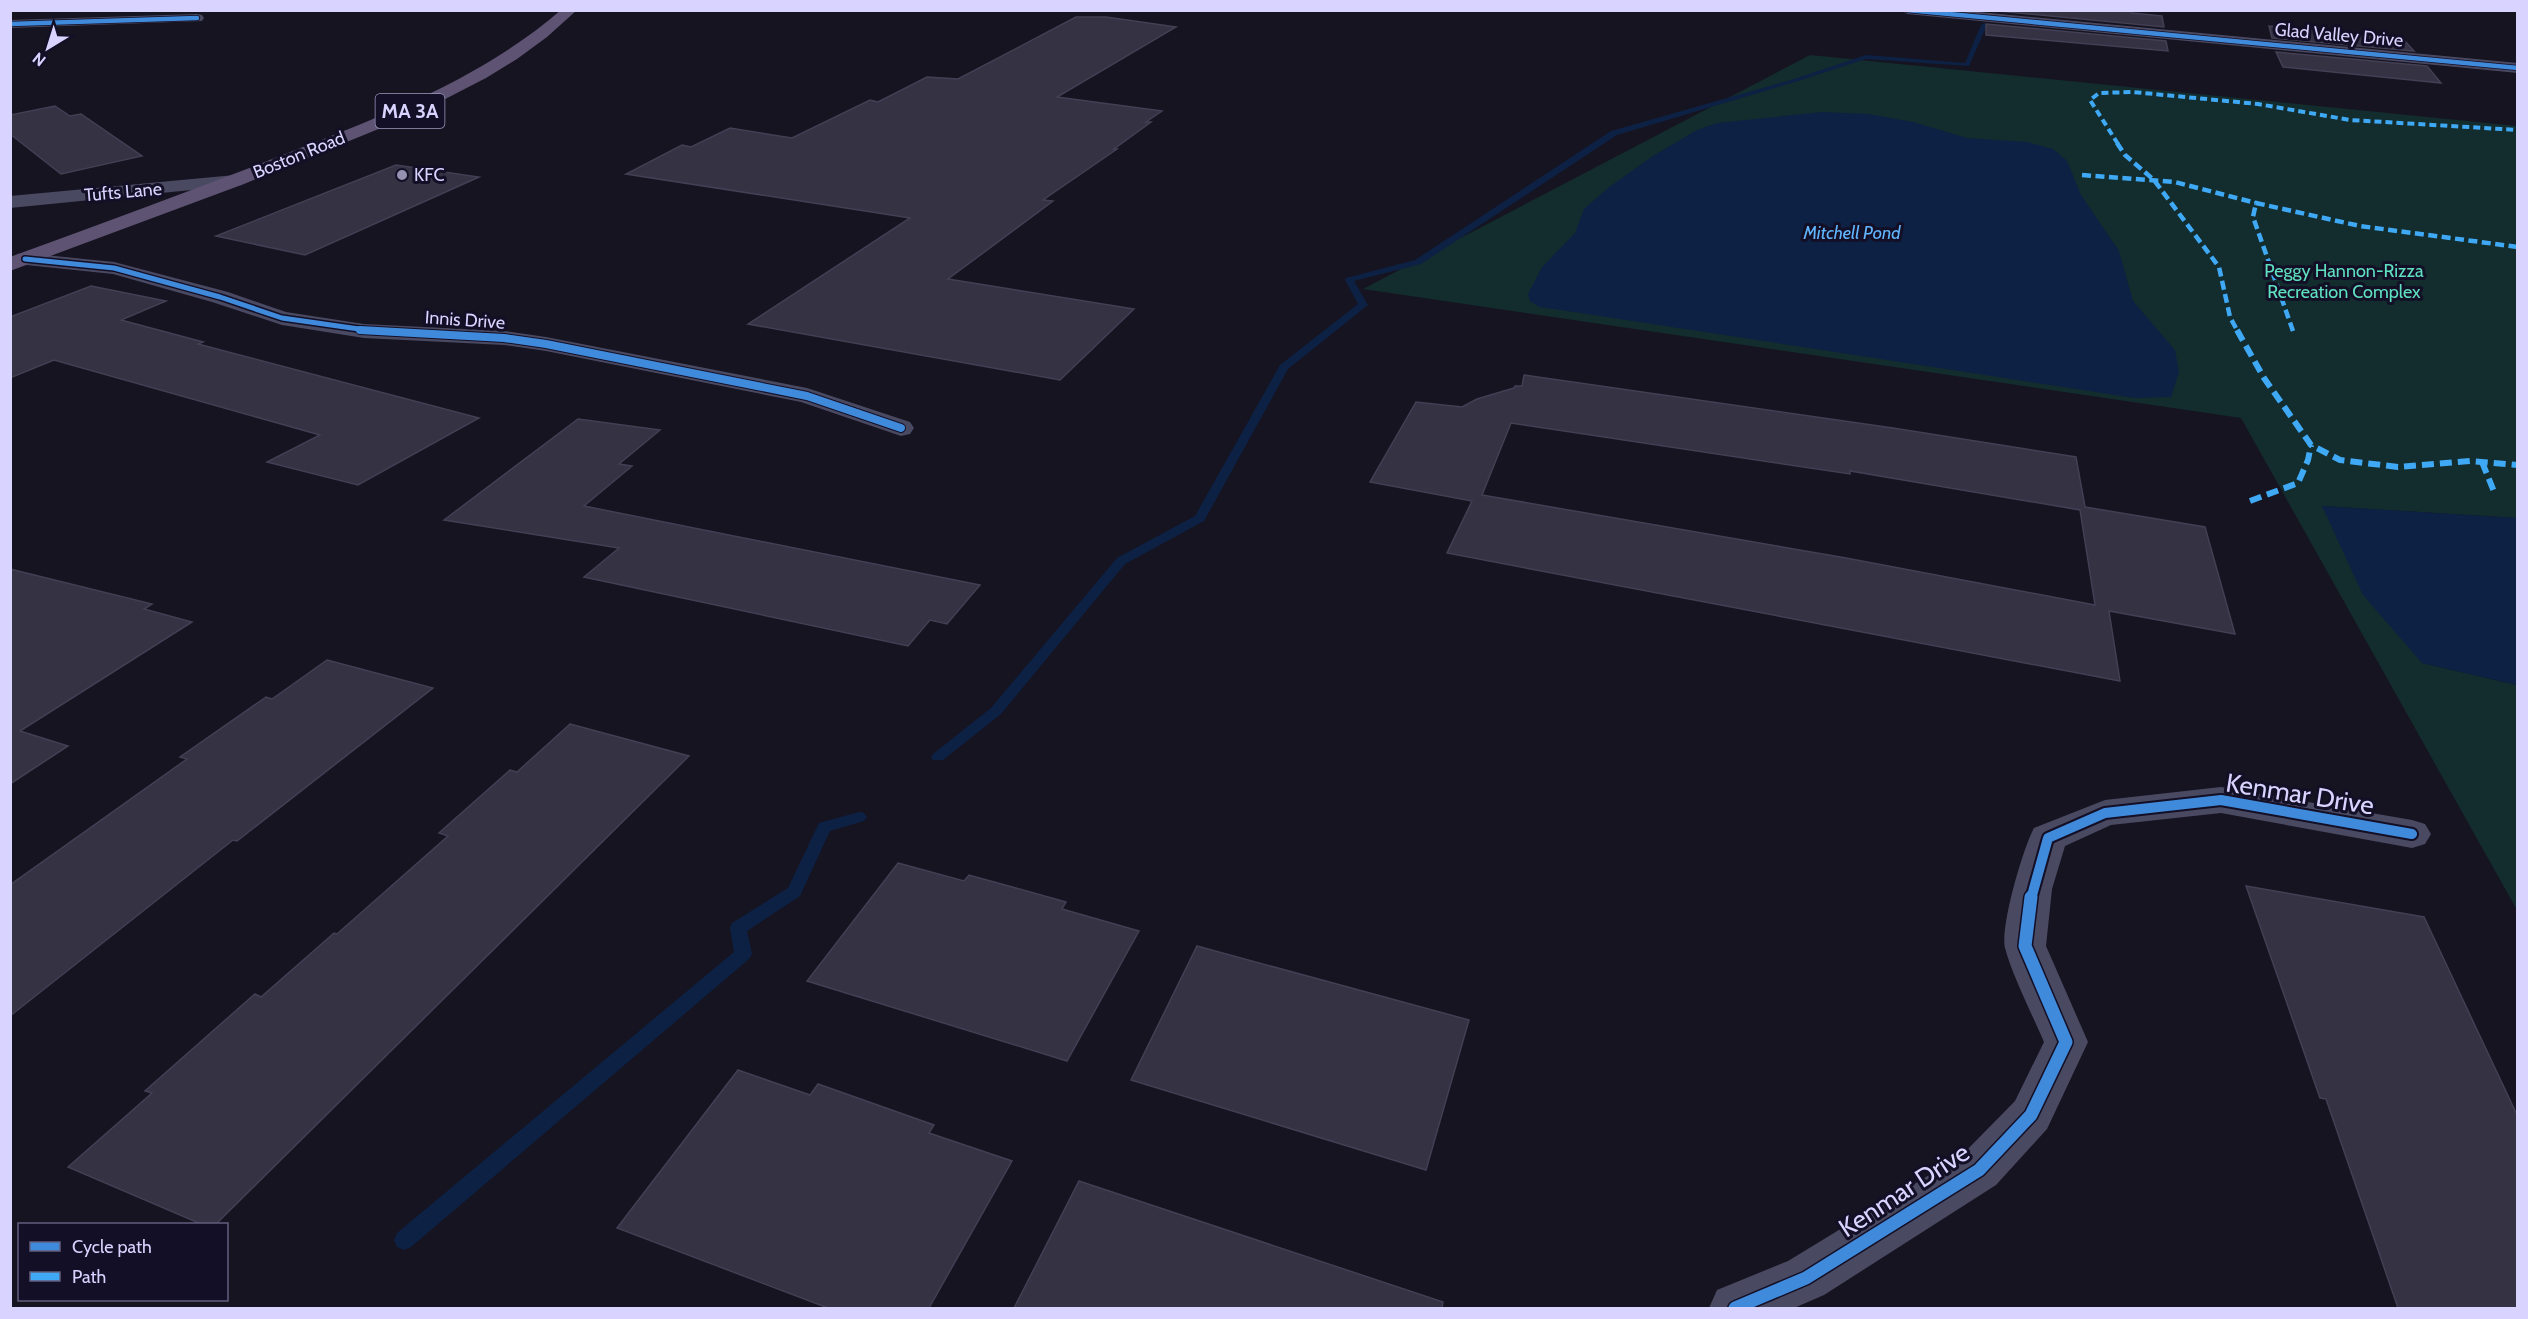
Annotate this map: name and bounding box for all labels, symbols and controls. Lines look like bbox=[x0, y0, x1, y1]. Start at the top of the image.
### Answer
north arrow bbox=[18, 18, 78, 78]
street label: Glad Valley Drive bbox=[2274, 18, 2404, 52]
text: N bbox=[29, 48, 49, 70]
road number: MA 3A bbox=[376, 94, 444, 128]
street label: Boston Road bbox=[250, 127, 348, 183]
place label: KFC bbox=[414, 164, 445, 186]
marker: KFC bbox=[395, 168, 409, 182]
street label: Tufts Lane bbox=[83, 178, 163, 206]
water label: Mitchell Pond bbox=[1802, 222, 1901, 244]
park label: Peggy Hannon-Rizza Recreation Complex bbox=[2264, 260, 2424, 303]
street label: Innis Drive bbox=[424, 306, 506, 334]
street label: Kenmar Drive bbox=[2224, 767, 2376, 821]
street label: Kenmar Drive bbox=[1833, 1136, 1975, 1244]
legend bbox=[18, 1223, 228, 1301]
text: Cycle path bbox=[72, 1236, 152, 1258]
text: Path bbox=[72, 1266, 106, 1288]

